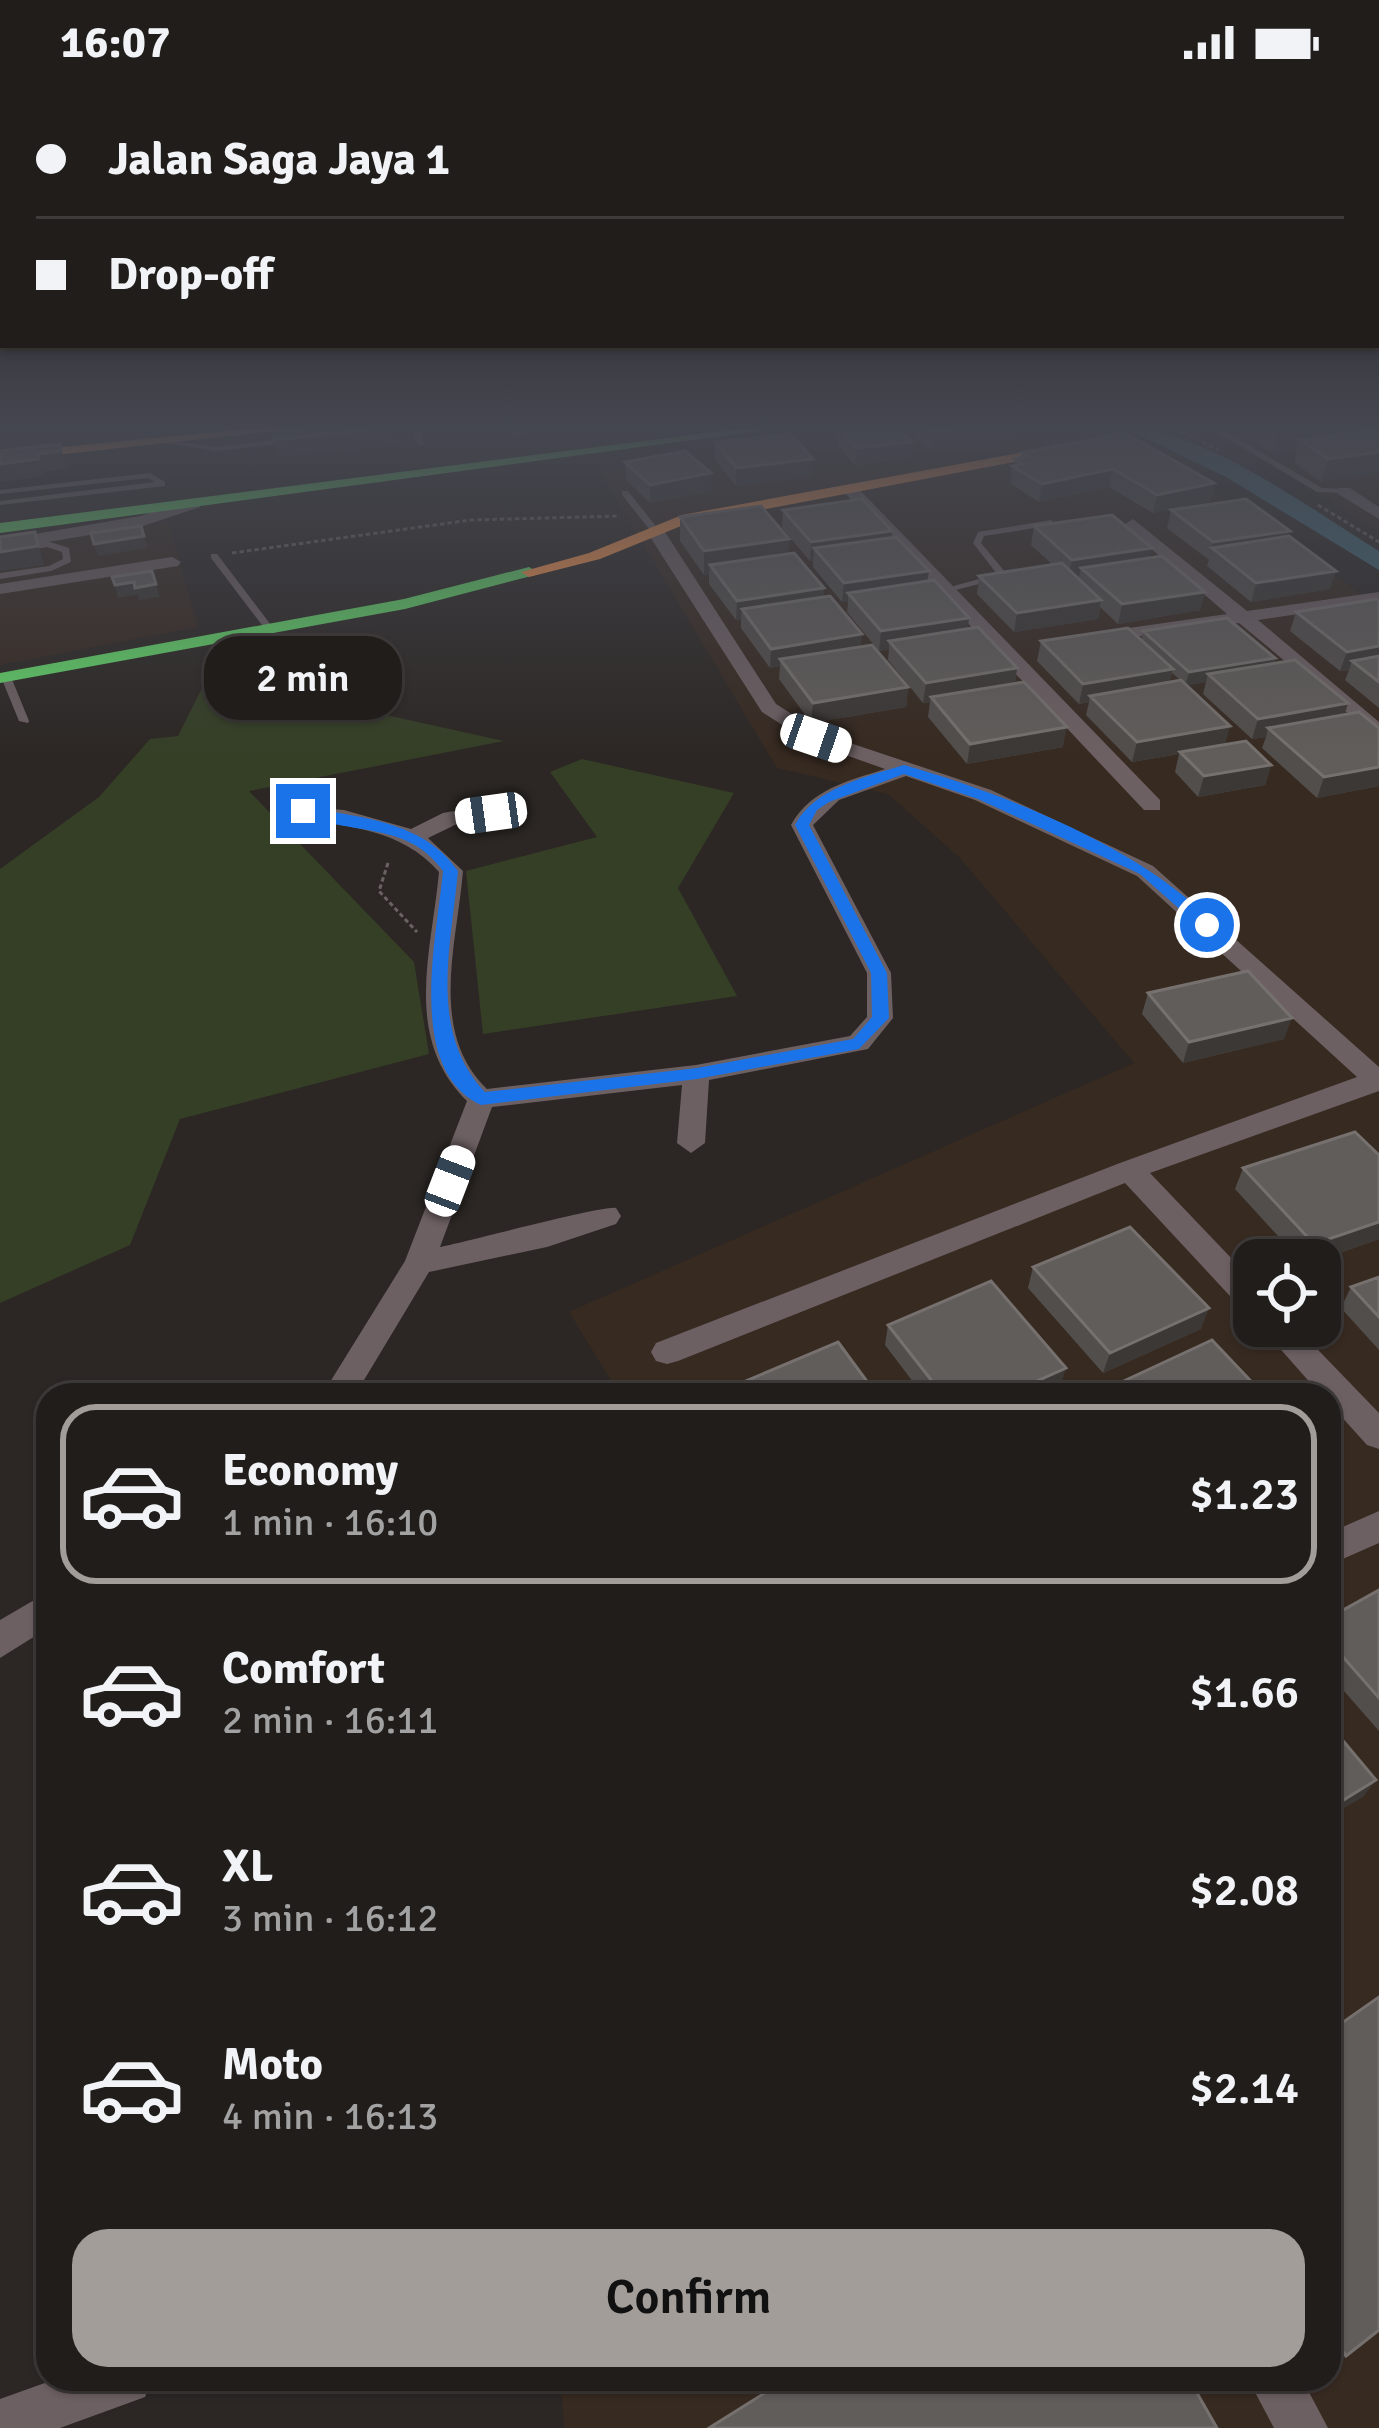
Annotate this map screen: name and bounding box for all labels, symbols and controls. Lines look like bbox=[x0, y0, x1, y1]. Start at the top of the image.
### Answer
text: 16:07 bbox=[60, 15, 170, 70]
text: Jalan Saga Jaya 1 bbox=[108, 132, 450, 187]
text: Drop-off bbox=[108, 247, 273, 302]
callout: 2 min bbox=[204, 637, 402, 721]
text: 2 min bbox=[256, 654, 350, 702]
car bbox=[776, 709, 856, 767]
route end bbox=[276, 784, 330, 838]
car bbox=[453, 790, 529, 836]
route start bbox=[1180, 898, 1234, 952]
car bbox=[420, 1141, 480, 1221]
map controls bbox=[1233, 1239, 1341, 1347]
button: locate bbox=[1233, 1239, 1341, 1347]
icon: car bbox=[78, 1440, 186, 1548]
text: Economy bbox=[222, 1443, 398, 1498]
text: $1.23 bbox=[1189, 1467, 1299, 1522]
text: 1 min · 16:10 bbox=[222, 1498, 438, 1546]
icon: car bbox=[78, 1638, 186, 1746]
text: Comfort bbox=[222, 1641, 385, 1696]
text: $1.66 bbox=[1189, 1665, 1299, 1720]
text: 2 min · 16:11 bbox=[222, 1696, 438, 1744]
icon: car bbox=[78, 1836, 186, 1944]
text: XL bbox=[222, 1839, 273, 1894]
text: $2.08 bbox=[1189, 1863, 1299, 1918]
text: 3 min · 16:12 bbox=[222, 1894, 438, 1942]
icon: car bbox=[78, 2034, 186, 2142]
text: Moto bbox=[222, 2037, 323, 2092]
text: $2.14 bbox=[1189, 2061, 1299, 2116]
text: 4 min · 16:13 bbox=[222, 2092, 438, 2140]
button: Confirm bbox=[72, 2229, 1305, 2367]

